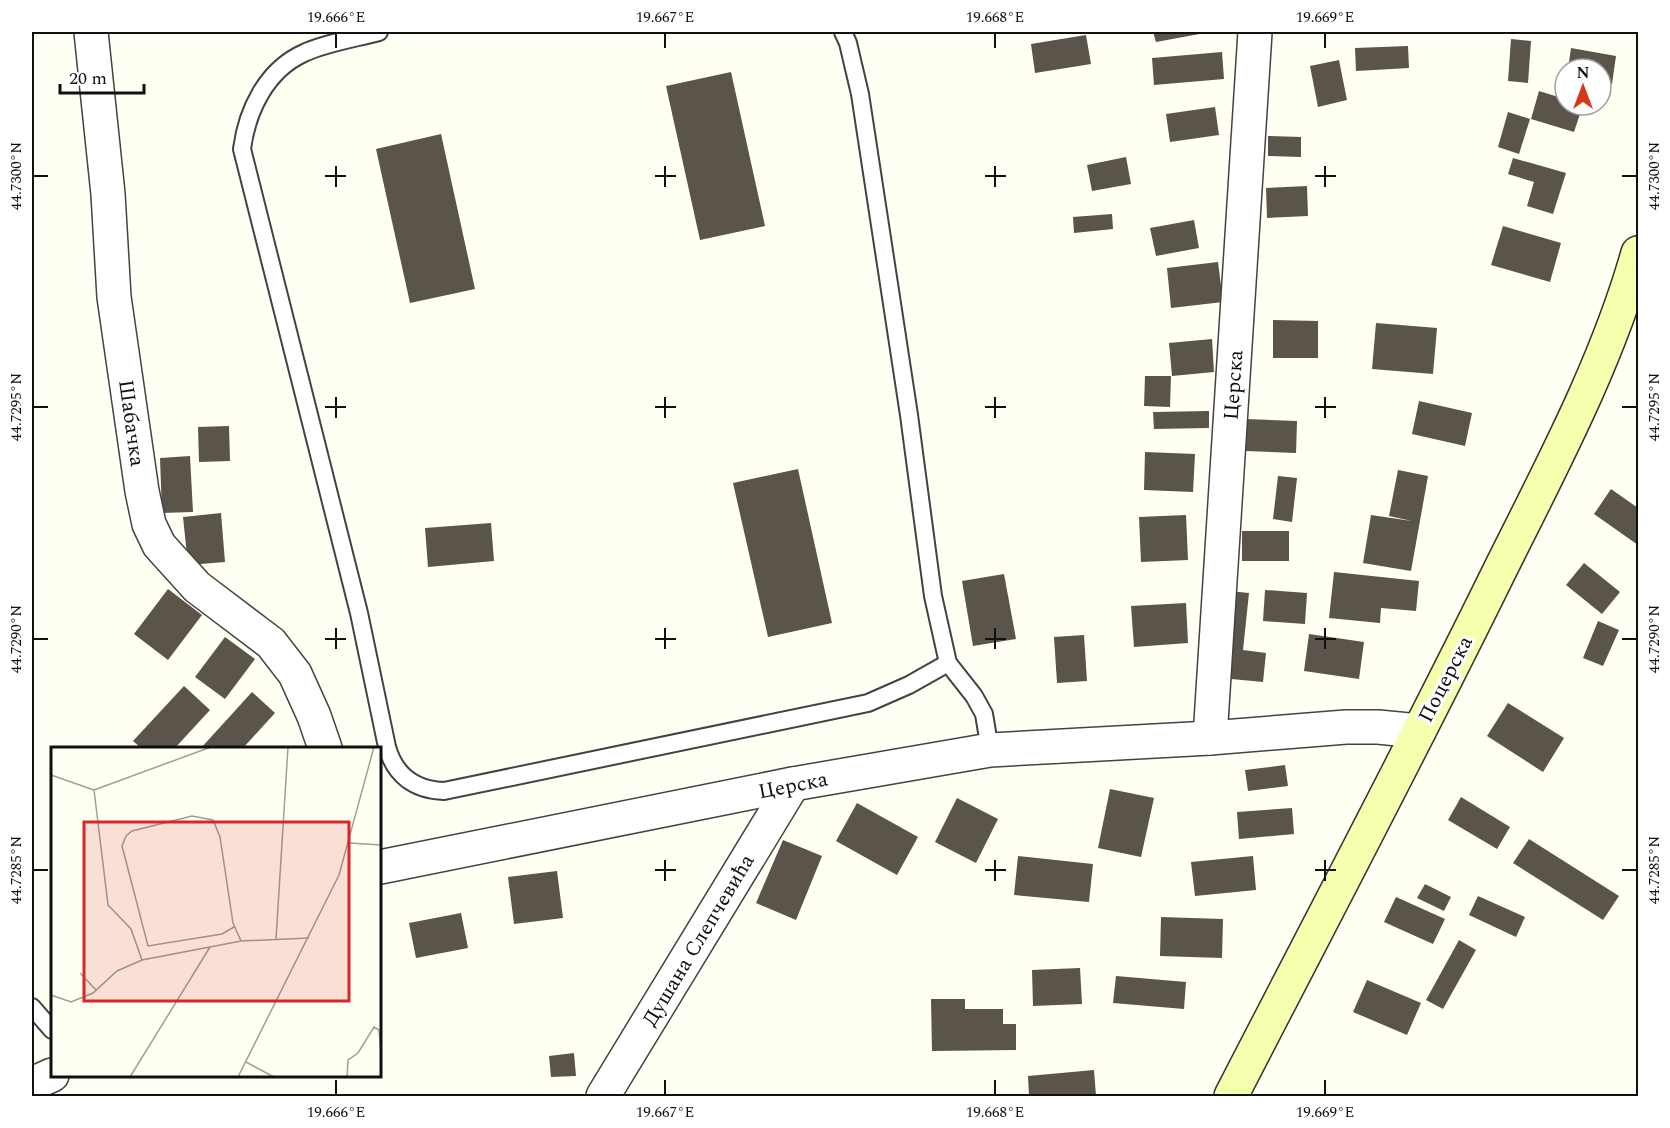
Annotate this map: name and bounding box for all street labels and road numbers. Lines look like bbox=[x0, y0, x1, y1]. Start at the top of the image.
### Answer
street label: Церска bbox=[1216, 348, 1252, 421]
street label: Шабачка bbox=[109, 378, 153, 469]
street label: Поцерска bbox=[1410, 630, 1482, 729]
street label: Церска bbox=[756, 763, 831, 808]
street label: Душана Слепчевића bbox=[635, 848, 763, 1033]

